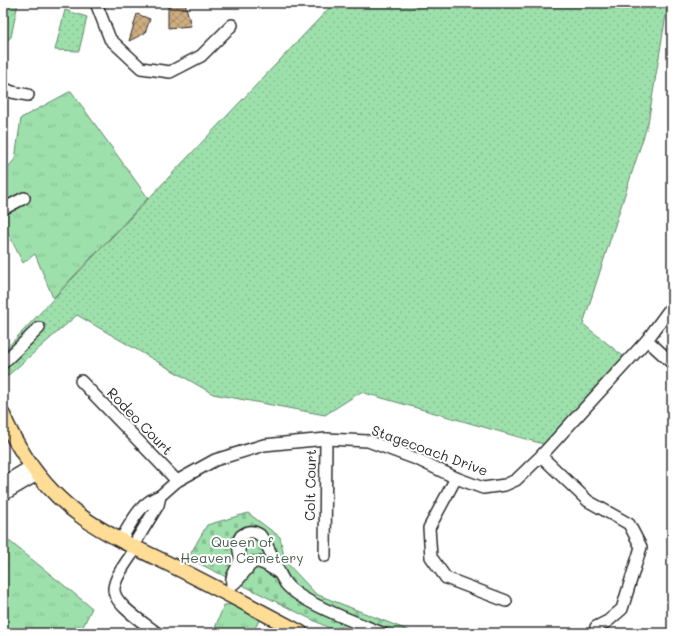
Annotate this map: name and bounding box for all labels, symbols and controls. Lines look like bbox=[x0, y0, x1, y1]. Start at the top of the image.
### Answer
street label: Rodeo Court bbox=[103, 383, 177, 459]
street label: Stagecoach Drive bbox=[369, 420, 491, 480]
street label: Colt Court bbox=[300, 449, 320, 521]
park label: Queen of Heaven Cemetery bbox=[180, 532, 304, 567]

